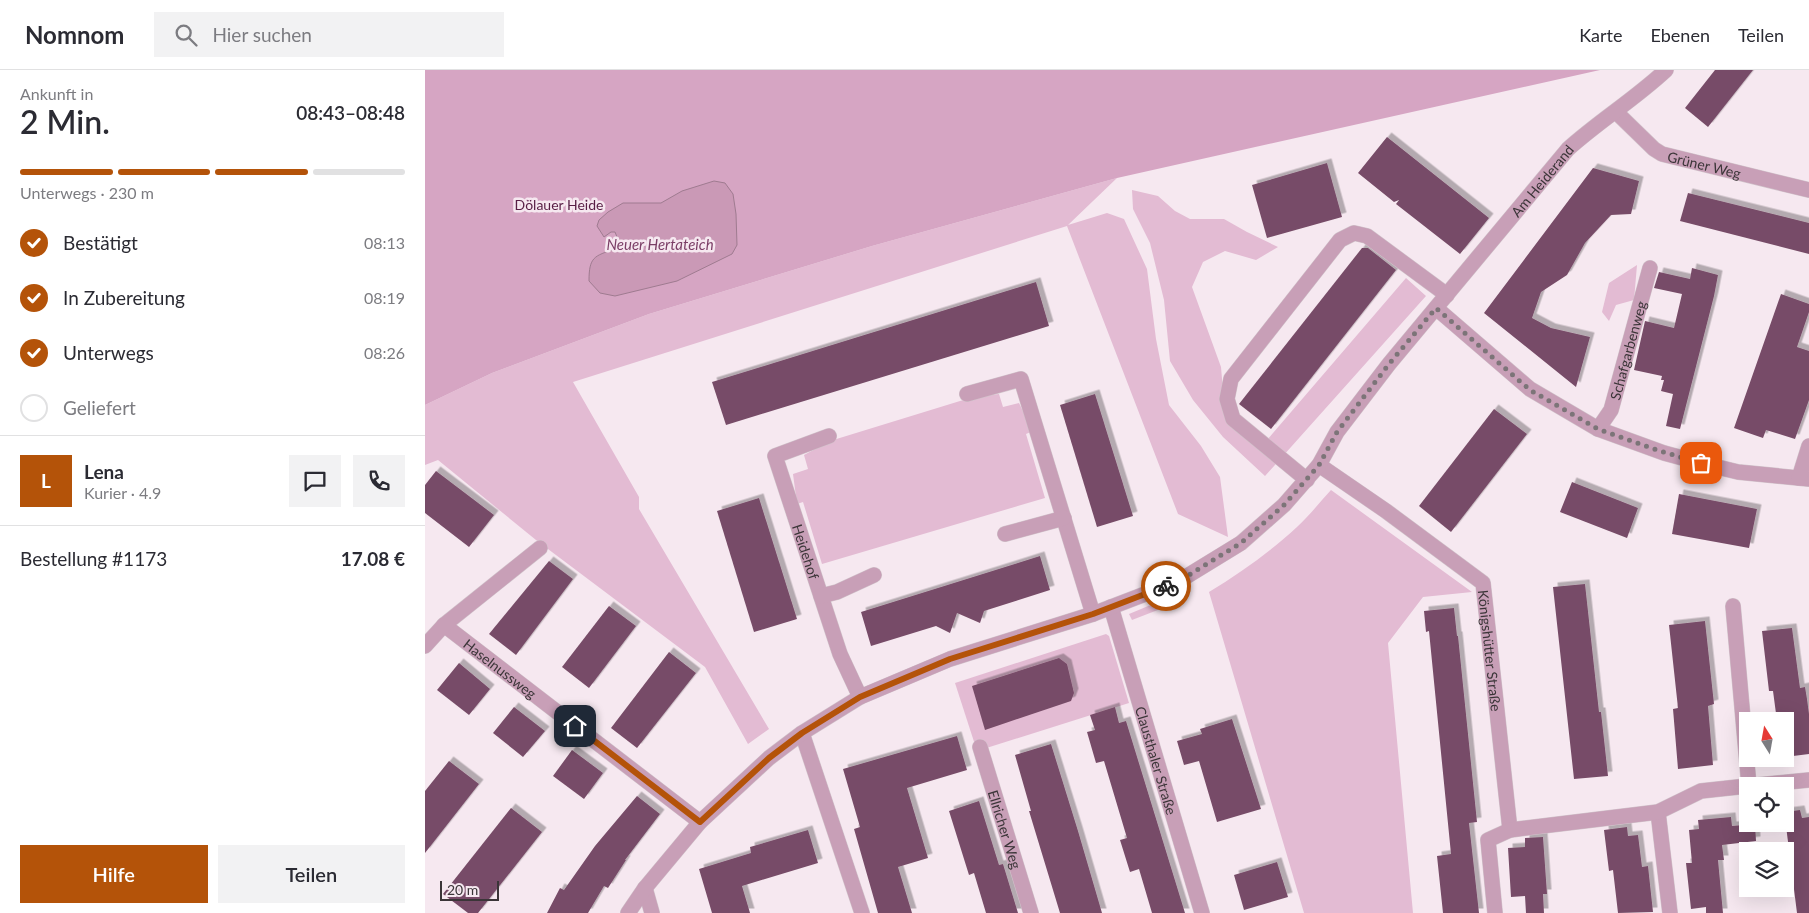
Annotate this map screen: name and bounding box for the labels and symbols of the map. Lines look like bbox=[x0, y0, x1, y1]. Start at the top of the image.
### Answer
street label: Am Heiderand bbox=[1507, 141, 1577, 220]
street label: Grüner Weg bbox=[1666, 147, 1743, 182]
park label: Dölauer Heide bbox=[515, 196, 603, 213]
water label: Neuer Hertateich bbox=[606, 235, 714, 253]
street label: Schafgarbenweg bbox=[1606, 299, 1649, 402]
pin bbox=[1680, 442, 1722, 484]
street label: Heidehof bbox=[789, 522, 823, 581]
courier bbox=[1141, 561, 1191, 611]
street label: Königshütter Straße bbox=[1475, 589, 1505, 712]
street label: Haselnussweg bbox=[460, 635, 540, 702]
street label: Clausthaler Straße bbox=[1132, 704, 1181, 817]
pin bbox=[554, 705, 596, 747]
north arrow bbox=[1739, 712, 1794, 768]
street label: Ellricher Weg bbox=[985, 788, 1025, 871]
scale bar bbox=[440, 878, 499, 901]

